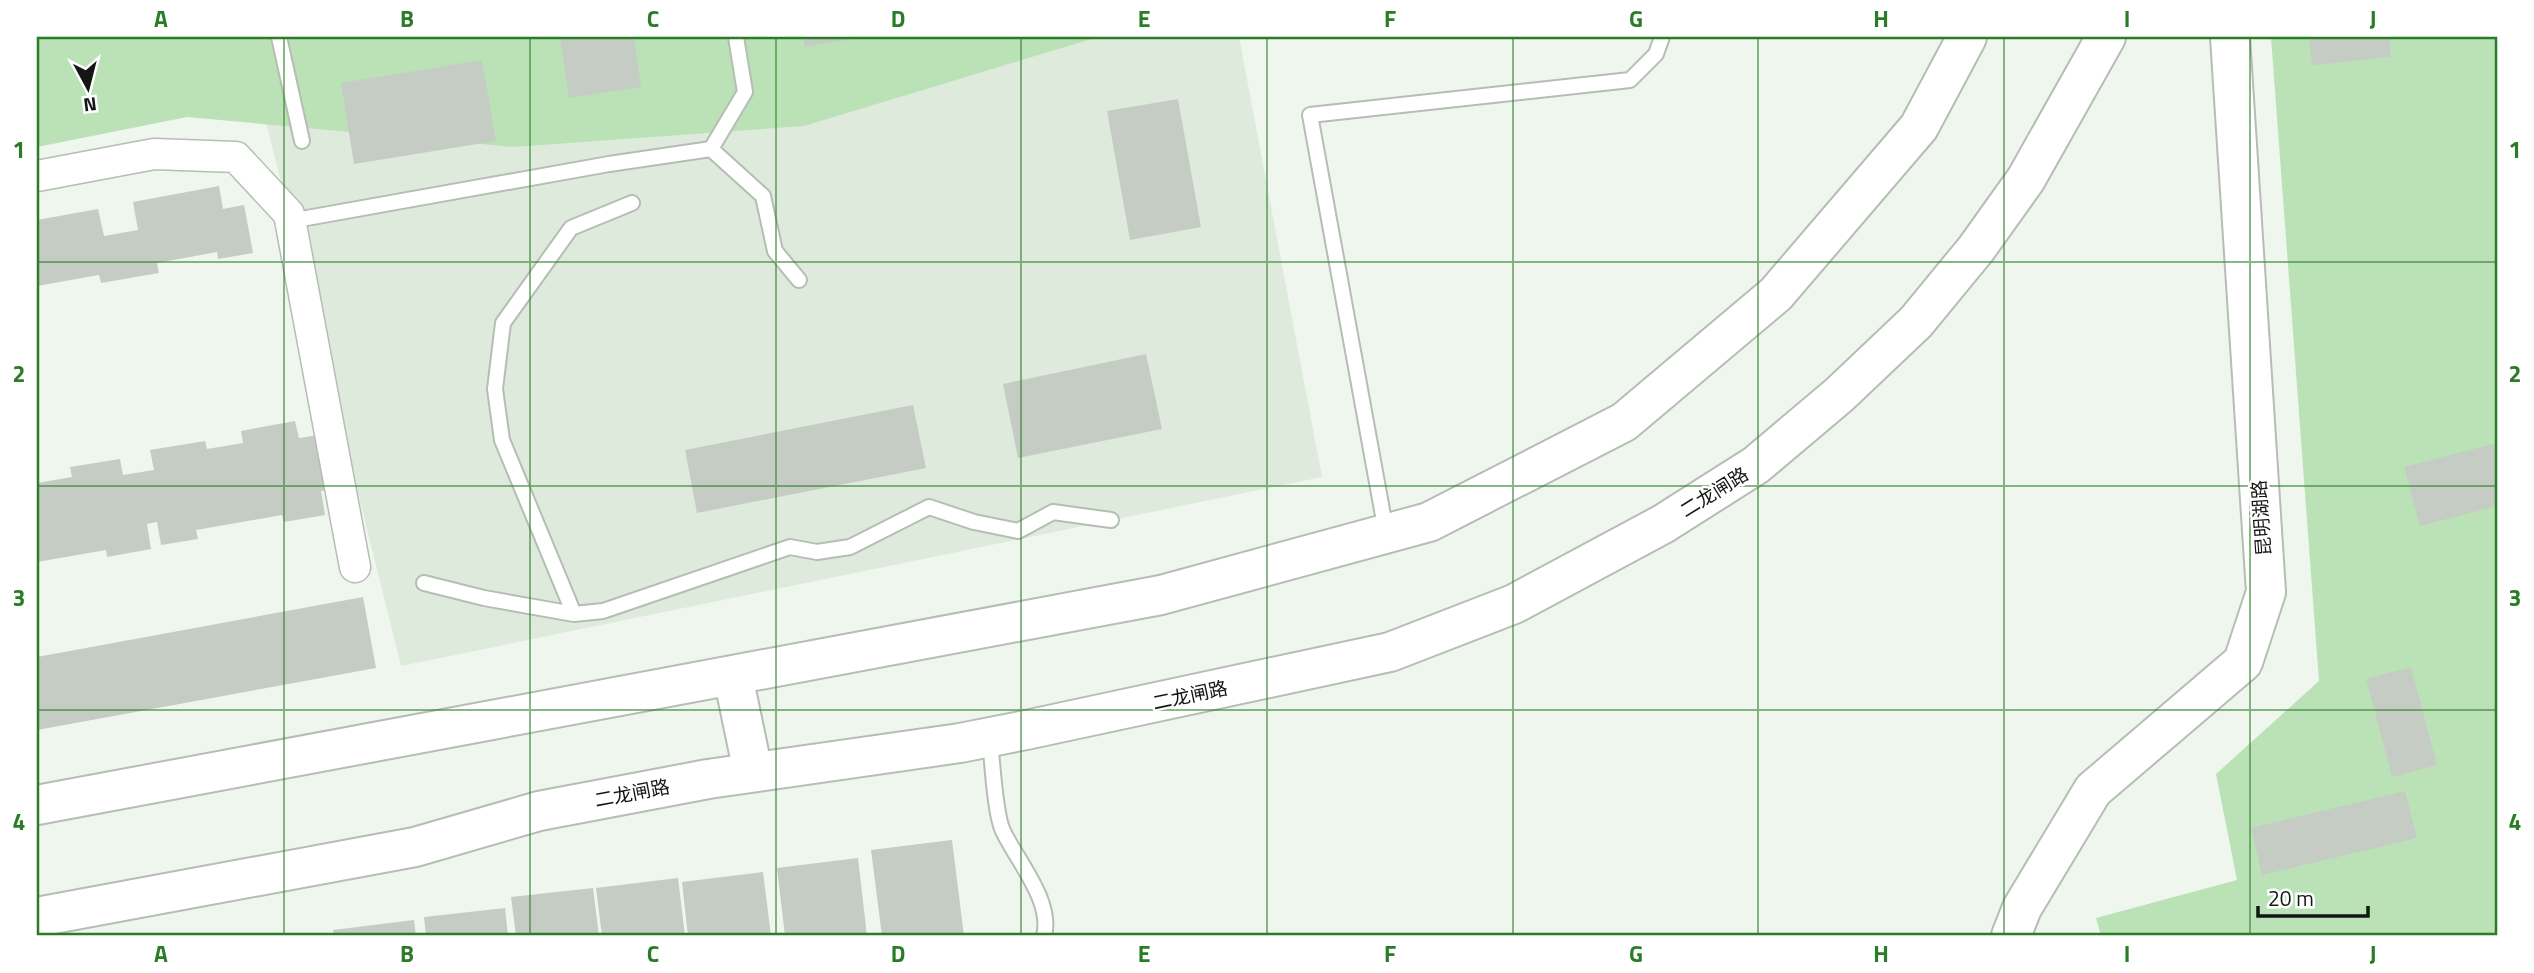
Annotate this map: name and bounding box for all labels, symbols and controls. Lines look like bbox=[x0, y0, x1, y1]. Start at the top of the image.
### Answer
text: A bbox=[154, 1, 168, 36]
text: B bbox=[400, 1, 414, 36]
text: C bbox=[647, 1, 659, 36]
text: D bbox=[891, 1, 905, 36]
text: E bbox=[1138, 1, 1150, 36]
text: F bbox=[1384, 1, 1396, 36]
text: G bbox=[1629, 1, 1643, 36]
text: H bbox=[1873, 1, 1889, 36]
text: I bbox=[2124, 1, 2130, 36]
text: J bbox=[2370, 1, 2376, 36]
north arrow bbox=[52, 52, 122, 122]
text: N bbox=[82, 90, 98, 121]
text: 1 bbox=[13, 132, 25, 167]
text: 1 bbox=[2509, 132, 2521, 167]
text: 2 bbox=[13, 356, 25, 391]
text: 2 bbox=[2509, 356, 2521, 391]
street label: 二龙闸路 bbox=[1674, 459, 1754, 524]
street label: 昆明湖路 bbox=[2243, 479, 2278, 557]
text: 3 bbox=[13, 580, 25, 615]
text: 3 bbox=[2509, 580, 2521, 615]
street label: 二龙闸路 bbox=[1150, 672, 1230, 717]
street label: 二龙闸路 bbox=[592, 771, 672, 814]
text: 4 bbox=[13, 804, 25, 839]
text: 4 bbox=[2509, 804, 2521, 839]
scale bar bbox=[2258, 875, 2368, 919]
text: 20 m bbox=[2268, 882, 2314, 914]
text: A bbox=[154, 936, 168, 971]
text: B bbox=[400, 936, 414, 971]
text: C bbox=[647, 936, 659, 971]
text: D bbox=[891, 936, 905, 971]
text: E bbox=[1138, 936, 1150, 971]
text: F bbox=[1384, 936, 1396, 971]
text: G bbox=[1629, 936, 1643, 971]
text: H bbox=[1873, 936, 1889, 971]
text: I bbox=[2124, 936, 2130, 971]
text: J bbox=[2370, 936, 2376, 971]

